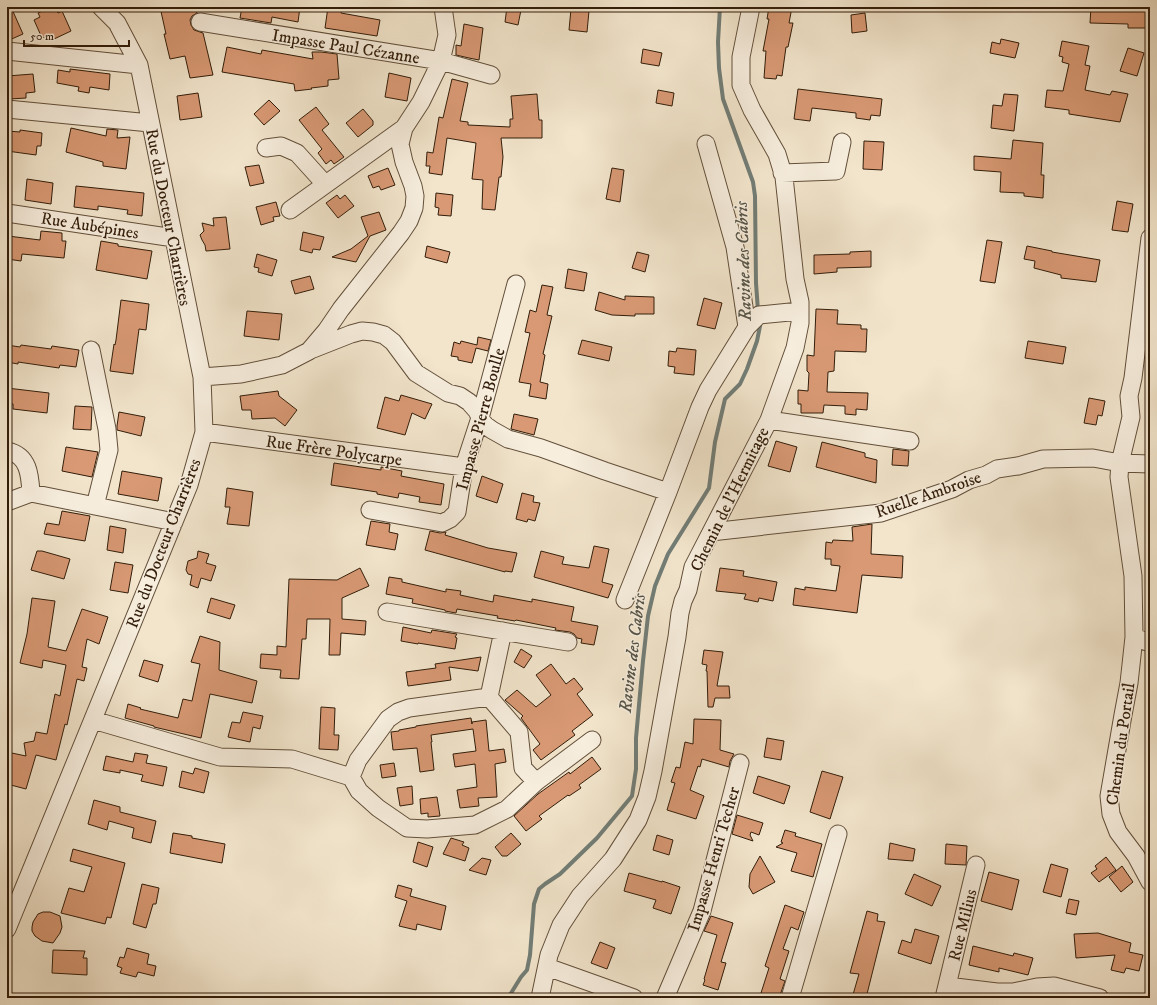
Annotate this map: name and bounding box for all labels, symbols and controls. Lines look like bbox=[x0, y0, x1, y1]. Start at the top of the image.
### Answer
scale bar bbox=[24, 22, 129, 48]
street label: Impasse Paul Cézanne bbox=[270, 24, 421, 70]
text: 50 m bbox=[30, 29, 54, 44]
street label: Rue du Docteur Charrières bbox=[140, 127, 196, 308]
water label: Ravine des Cabris bbox=[731, 200, 757, 322]
street label: Rue Aubépines bbox=[39, 207, 141, 245]
street label: Impasse Pierre Boulle bbox=[451, 346, 511, 493]
street label: Chemin de l'Hermitage bbox=[685, 424, 774, 575]
street label: Rue Frère Polycarpe bbox=[264, 431, 403, 471]
street label: Rue du Docteur Charrières bbox=[121, 455, 207, 631]
street label: Ruelle Ambroise bbox=[872, 467, 984, 523]
water label: Ravine des Cabris bbox=[615, 592, 651, 715]
street label: Chemin du Portail bbox=[1102, 681, 1140, 807]
street label: Impasse Henri Techer bbox=[683, 784, 745, 934]
street label: Rue Milius bbox=[943, 887, 983, 964]

